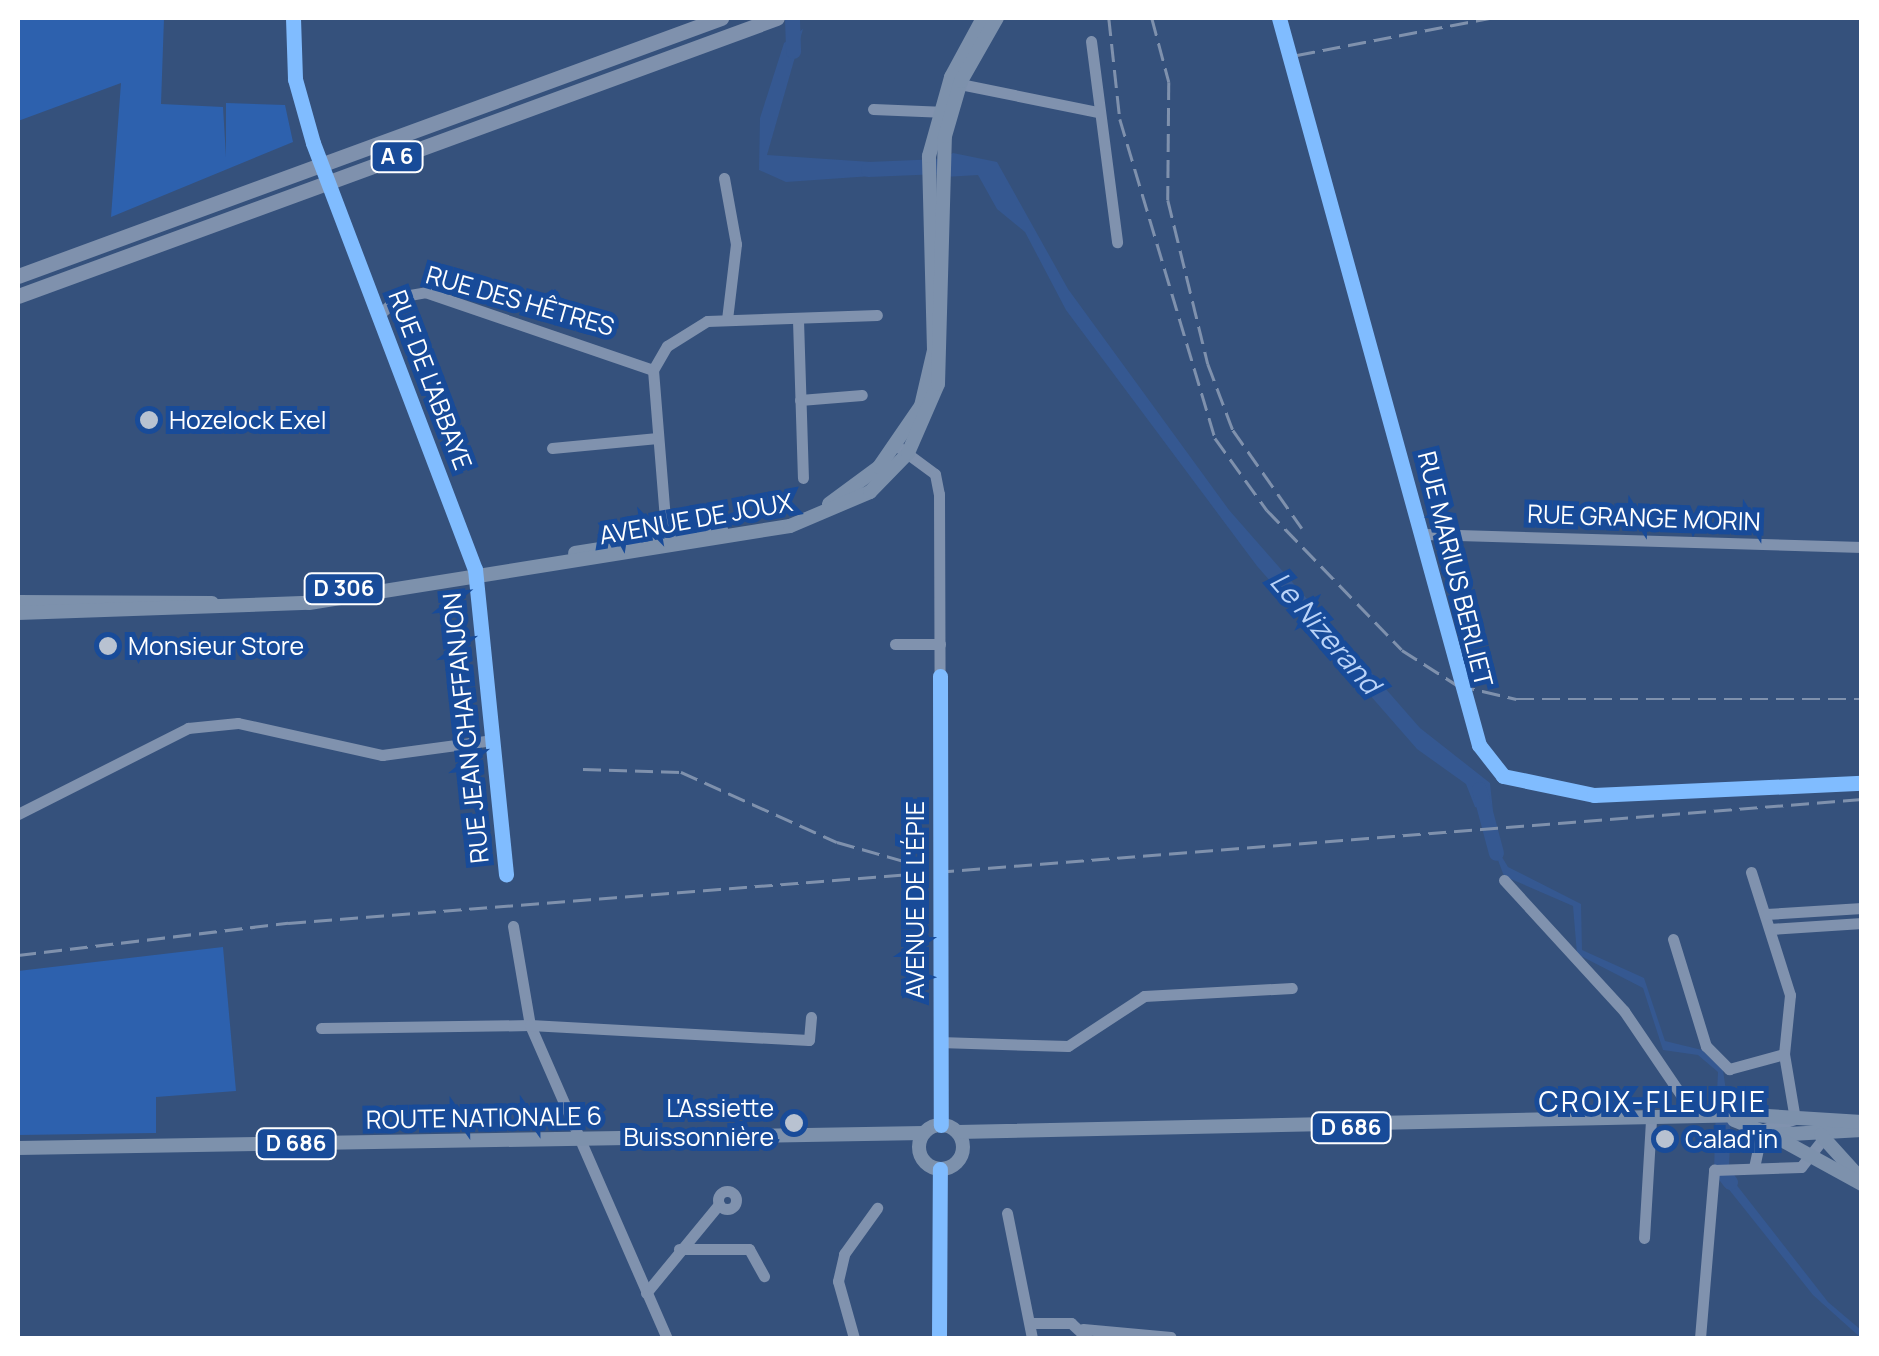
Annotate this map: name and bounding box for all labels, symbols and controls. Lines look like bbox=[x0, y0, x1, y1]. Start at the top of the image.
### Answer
road number: A 6 bbox=[370, 140, 424, 174]
street label: RUE DES HÊTRES bbox=[422, 260, 618, 342]
street label: RUE DE L'ABBAYE bbox=[382, 286, 478, 474]
place label: Hozelock Exel bbox=[169, 405, 326, 435]
marker: Hozelock Exel bbox=[138, 409, 160, 431]
street label: RUE MARIUS BERLIET bbox=[1411, 448, 1499, 690]
street label: AVENUE DE JOUX bbox=[597, 487, 795, 551]
street label: RUE GRANGE MORIN bbox=[1527, 499, 1761, 537]
water label: Le Nizerand bbox=[1264, 564, 1388, 700]
road number: D 306 bbox=[302, 572, 386, 606]
street label: RUE JEAN CHAFFANJON bbox=[437, 591, 495, 865]
place label: Monsieur Store bbox=[128, 631, 304, 661]
marker: Monsieur Store bbox=[97, 635, 119, 657]
street label: AVENUE DE L'ÉPIE bbox=[900, 801, 930, 999]
district label: CROIX-FLEURIE bbox=[1538, 1084, 1768, 1118]
place label: L'Assiette Buissonnière bbox=[623, 1094, 774, 1153]
street label: ROUTE NATIONALE 6 bbox=[366, 1101, 602, 1135]
road number: D 686 bbox=[1308, 1111, 1394, 1145]
marker: L'Assiette Buissonnière bbox=[783, 1112, 805, 1134]
place label: Calad'in bbox=[1685, 1124, 1778, 1154]
road number: D 686 bbox=[254, 1127, 338, 1161]
marker: Calad'in bbox=[1654, 1128, 1676, 1150]

